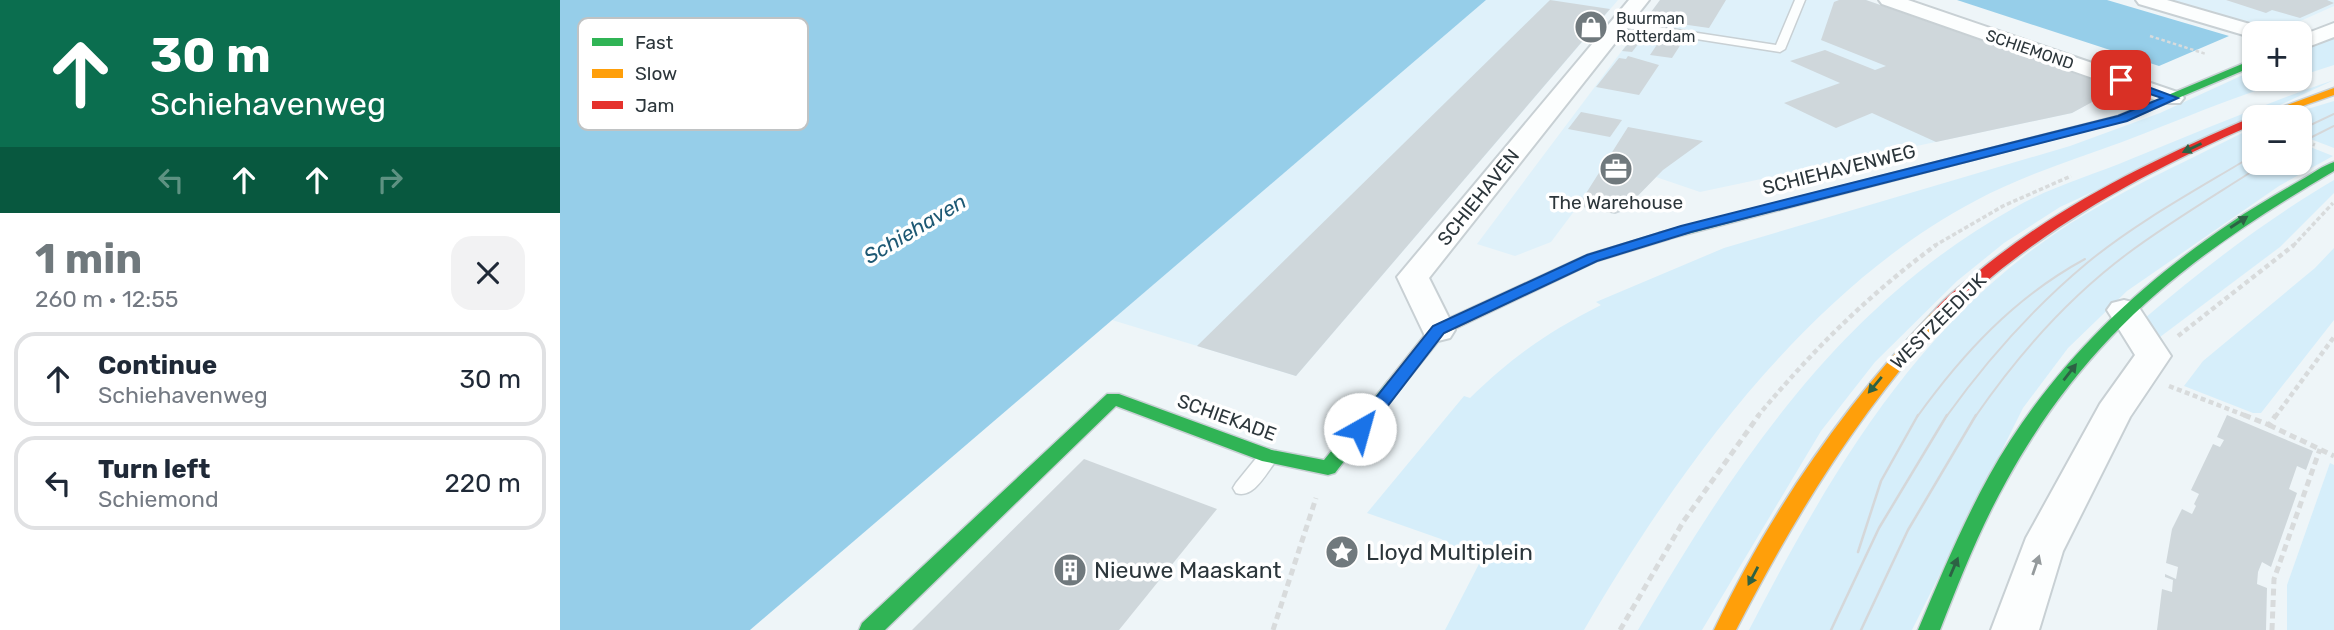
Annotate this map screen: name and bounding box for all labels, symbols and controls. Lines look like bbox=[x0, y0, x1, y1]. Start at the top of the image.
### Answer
shop icon: Buurman Rotterdam bbox=[1572, 8, 1610, 46]
place label: Buurman Rotterdam bbox=[1616, 9, 1695, 46]
legend bbox=[578, 18, 808, 130]
map controls bbox=[2242, 21, 2312, 175]
button: + bbox=[2242, 21, 2312, 91]
text: 30 m bbox=[150, 26, 271, 84]
street label: SCHIEMOND bbox=[1983, 26, 2076, 73]
icon: ahead bbox=[35, 28, 126, 119]
text: Fast bbox=[635, 31, 674, 54]
pin bbox=[2091, 50, 2151, 110]
icon: arrive bbox=[2102, 61, 2140, 99]
text: Slow bbox=[635, 62, 677, 85]
text: Schiehavenweg bbox=[150, 85, 386, 123]
text: Jam bbox=[635, 94, 674, 117]
button: − bbox=[2242, 105, 2312, 175]
street label: SCHIEHAVENWEG bbox=[1760, 139, 1918, 200]
one-way arrow bbox=[2182, 142, 2202, 153]
street label: SCHIEHAVEN bbox=[1433, 145, 1524, 250]
office icon: The Warehouse bbox=[1597, 150, 1635, 188]
icon: left bbox=[152, 161, 190, 199]
icon: ahead bbox=[225, 161, 263, 199]
icon: ahead bbox=[298, 161, 336, 199]
icon: right bbox=[371, 161, 409, 199]
water label: Schiehaven bbox=[859, 188, 970, 269]
place label: The Warehouse bbox=[1549, 191, 1683, 214]
one-way arrow bbox=[2229, 215, 2249, 228]
text: 1 min bbox=[35, 234, 142, 284]
button: close bbox=[451, 236, 525, 310]
street label: WESTZEEDIJK bbox=[1886, 268, 1991, 374]
text: 260 m · 12:55 bbox=[35, 285, 178, 313]
text: Continue bbox=[98, 350, 217, 381]
icon: ahead bbox=[39, 360, 77, 398]
one-way arrow bbox=[2062, 363, 2077, 381]
text: 30 m bbox=[459, 364, 521, 395]
one-way arrow bbox=[1868, 375, 1883, 393]
text: Schiehavenweg bbox=[98, 381, 268, 409]
street label: SCHIEKADE bbox=[1174, 389, 1279, 446]
position arrow bbox=[1323, 392, 1397, 466]
text: Turn left bbox=[98, 454, 210, 485]
icon: left bbox=[39, 464, 77, 502]
text: 220 m bbox=[444, 468, 521, 499]
text: Schiemond bbox=[98, 485, 219, 513]
place icon: Lloyd Multiplein bbox=[1323, 533, 1361, 571]
place label: Lloyd Multiplein bbox=[1366, 538, 1533, 566]
building icon: Nieuwe Maaskant bbox=[1051, 551, 1089, 589]
one-way arrow bbox=[2031, 555, 2042, 576]
place label: Nieuwe Maaskant bbox=[1094, 556, 1281, 584]
one-way arrow bbox=[1949, 556, 1960, 577]
one-way arrow bbox=[1748, 566, 1759, 586]

